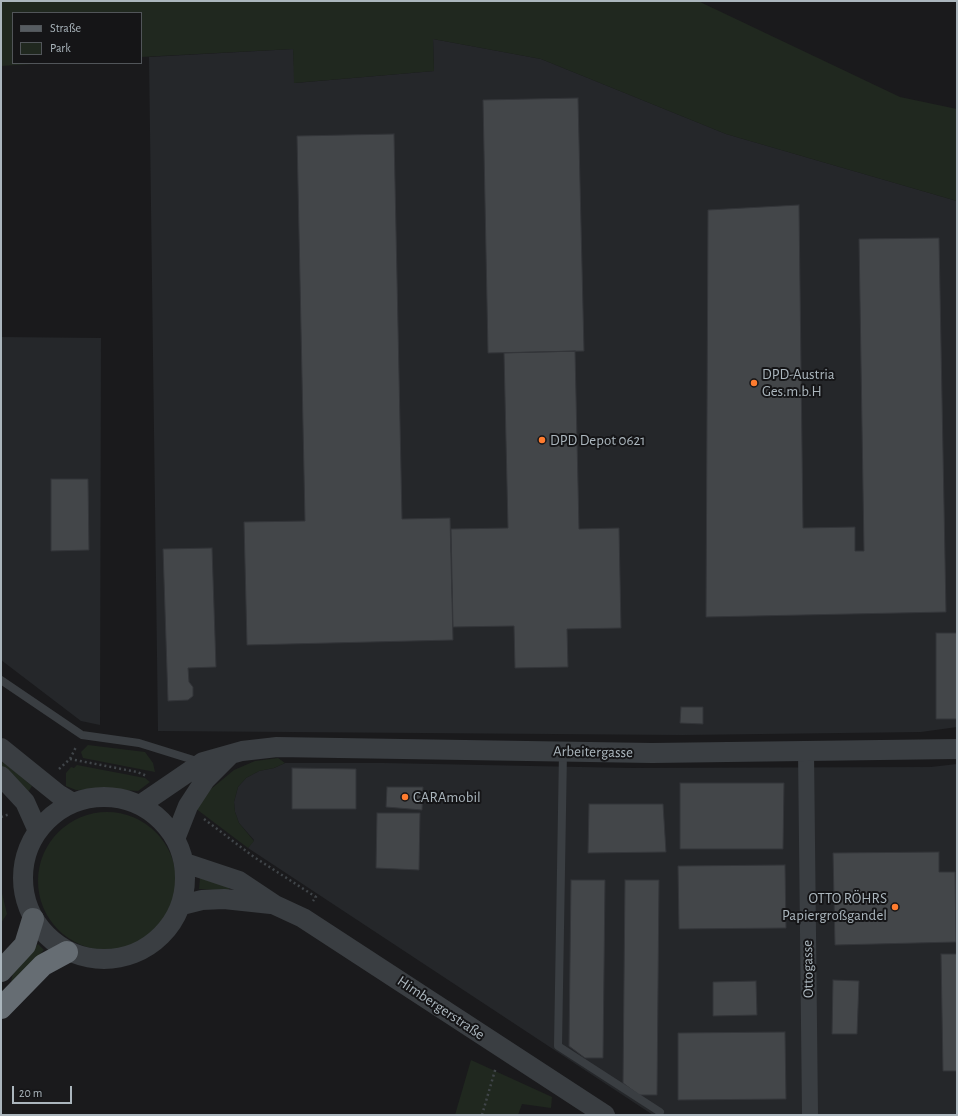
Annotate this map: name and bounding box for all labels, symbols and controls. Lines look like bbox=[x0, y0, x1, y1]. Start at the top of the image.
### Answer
legend bbox=[12, 12, 142, 64]
text: Straße bbox=[50, 22, 81, 34]
text: Park bbox=[50, 42, 71, 54]
place label: DPD-Austria Ges.m.b.H bbox=[762, 365, 835, 400]
marker: DPD-Austria Ges.m.b.H bbox=[749, 378, 759, 388]
place label: DPD Depot 0621 bbox=[550, 431, 645, 449]
marker: DPD Depot 0621 bbox=[537, 435, 547, 445]
street label: Arbeitergasse bbox=[553, 742, 633, 762]
place label: CARAmobil bbox=[413, 788, 481, 806]
marker: CARAmobil bbox=[400, 792, 410, 802]
place label: OTTO RÖHRS Papiergroßgandel bbox=[782, 889, 887, 924]
marker: OTTO RÖHRS Papiergroßgandel bbox=[890, 902, 900, 912]
street label: Ottogasse bbox=[798, 940, 818, 998]
street label: Himbergerstraße bbox=[394, 972, 488, 1044]
scale bar bbox=[14, 1078, 74, 1104]
text: 20 m bbox=[19, 1087, 42, 1099]

